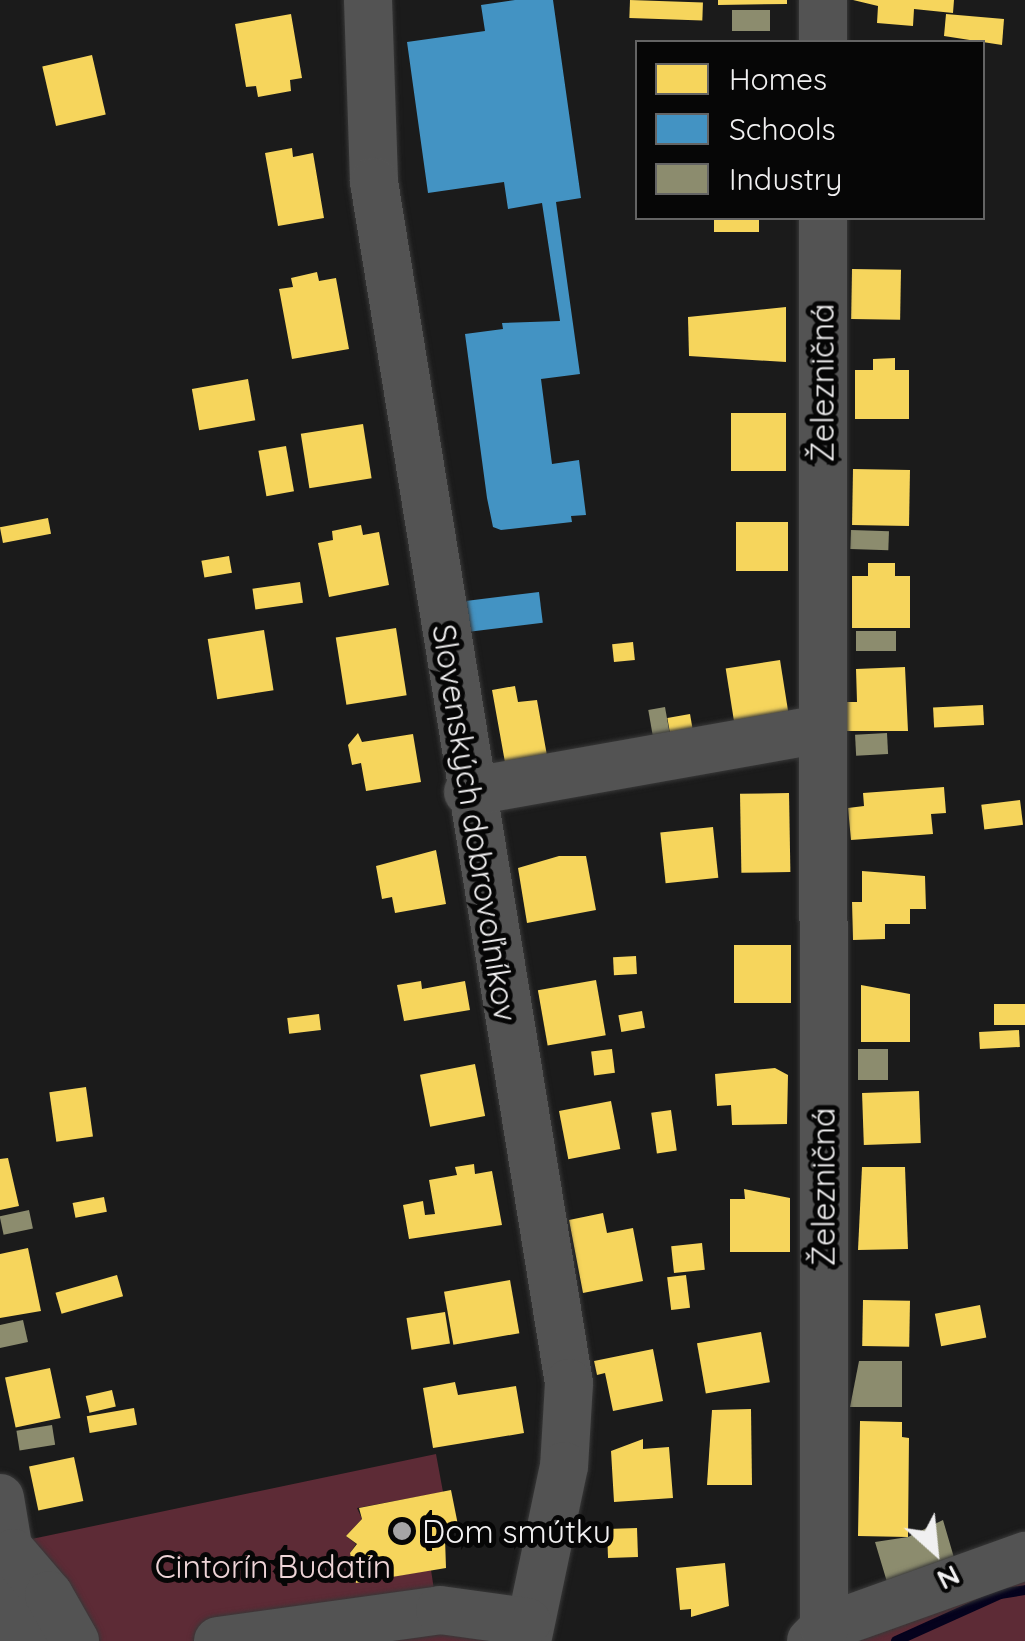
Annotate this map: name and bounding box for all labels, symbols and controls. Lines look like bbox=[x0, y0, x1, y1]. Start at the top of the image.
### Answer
legend bbox=[635, 40, 985, 220]
text: Homes bbox=[729, 60, 827, 98]
text: Schools bbox=[729, 110, 836, 148]
text: Industry bbox=[729, 160, 842, 198]
street label: Železničná bbox=[803, 304, 841, 462]
street label: Slovenských dobrovoľníkov bbox=[425, 622, 525, 1024]
street label: Železničná bbox=[804, 1108, 842, 1266]
north arrow bbox=[885, 1501, 985, 1601]
place label: Dom smútku bbox=[422, 1512, 611, 1550]
marker: Dom smútku bbox=[391, 1520, 413, 1542]
park label: Cintorín Budatín bbox=[155, 1547, 391, 1585]
text: N bbox=[932, 1558, 966, 1598]

